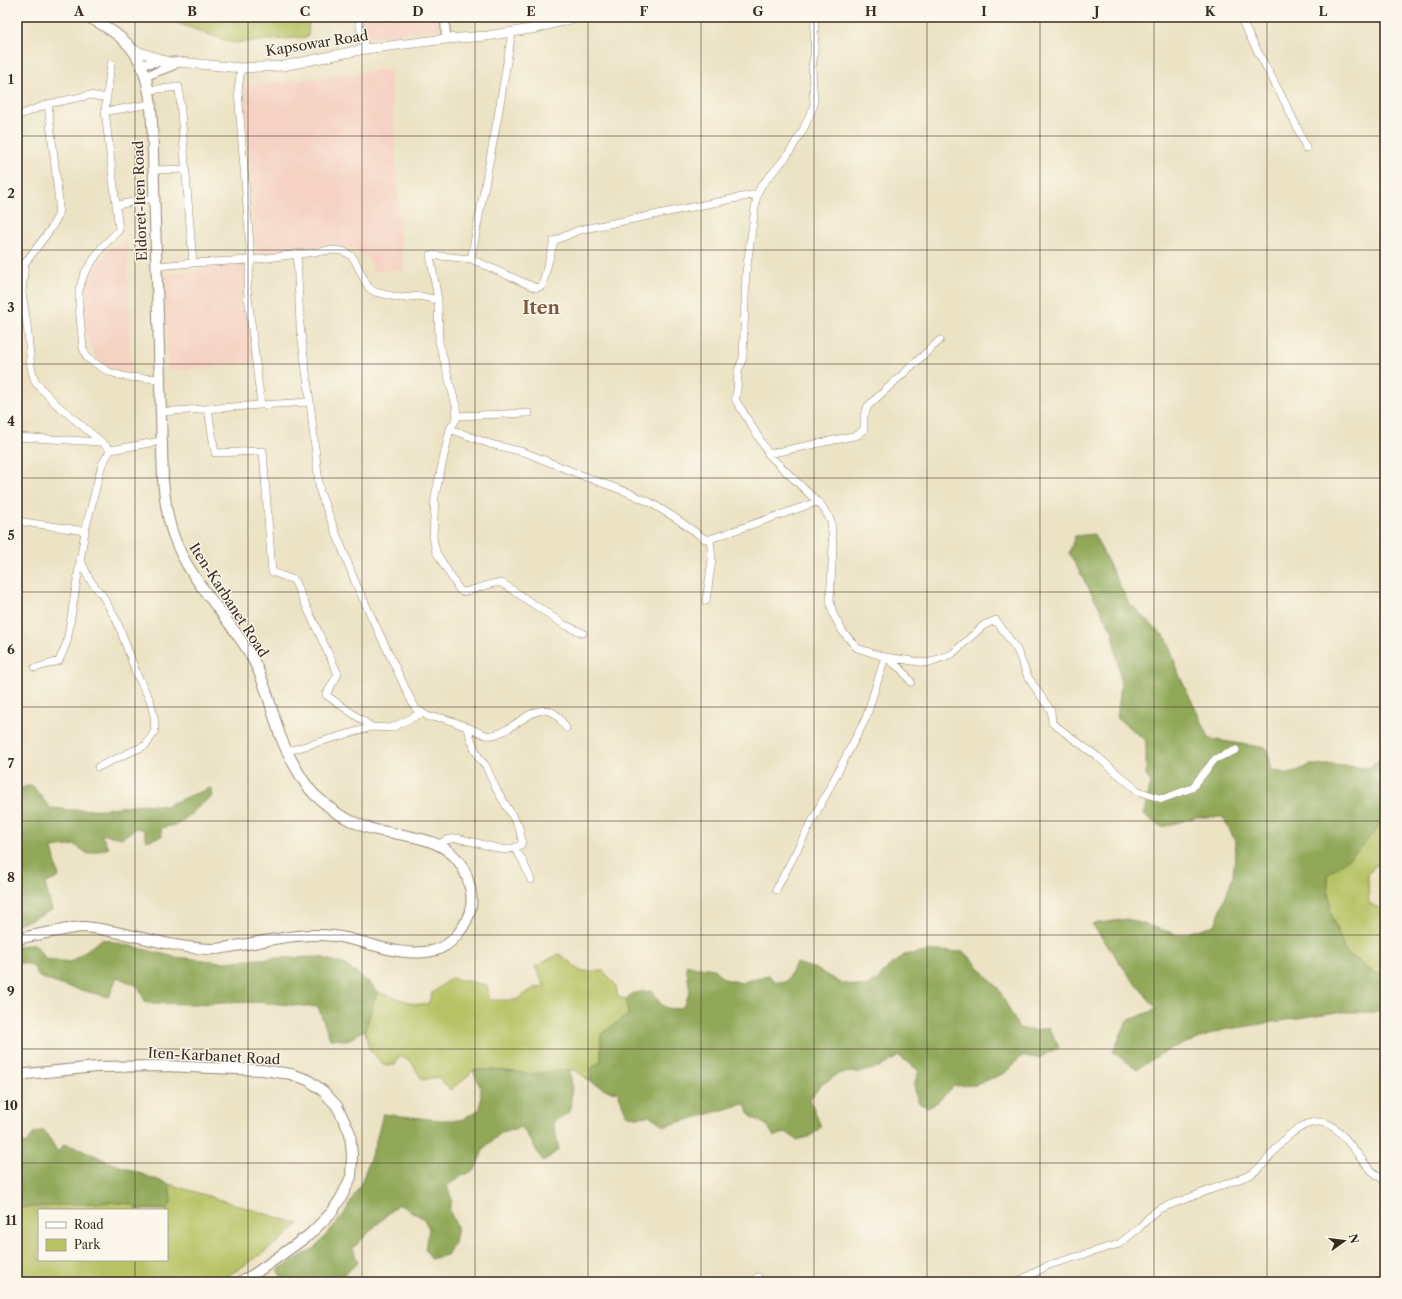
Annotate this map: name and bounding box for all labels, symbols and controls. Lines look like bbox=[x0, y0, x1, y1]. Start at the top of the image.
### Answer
text: A bbox=[73, 3, 85, 19]
text: B bbox=[187, 3, 197, 19]
text: C bbox=[300, 3, 310, 19]
text: D bbox=[412, 3, 424, 19]
text: E bbox=[526, 3, 536, 19]
text: F bbox=[640, 3, 649, 19]
text: G bbox=[752, 3, 764, 19]
text: H bbox=[865, 3, 877, 19]
text: I bbox=[981, 3, 987, 19]
text: J bbox=[1092, 3, 1100, 19]
text: K bbox=[1205, 3, 1216, 19]
text: L bbox=[1319, 3, 1328, 19]
street label: Kapsowar Road bbox=[264, 26, 370, 60]
text: 1 bbox=[8, 71, 14, 87]
street label: Eldoret-Iten Road bbox=[129, 140, 151, 262]
text: 2 bbox=[7, 185, 15, 201]
district label: Iten bbox=[522, 297, 560, 319]
text: 3 bbox=[7, 299, 15, 315]
text: 4 bbox=[7, 413, 15, 429]
text: 5 bbox=[7, 527, 15, 543]
street label: Iten-Karbanet Road bbox=[185, 539, 273, 661]
text: 6 bbox=[7, 641, 15, 657]
text: 7 bbox=[8, 755, 15, 771]
text: 8 bbox=[7, 869, 15, 885]
text: 9 bbox=[7, 983, 15, 999]
street label: Iten-Karbanet Road bbox=[147, 1044, 281, 1068]
text: 10 bbox=[4, 1097, 18, 1113]
legend bbox=[38, 1209, 168, 1261]
text: 11 bbox=[5, 1212, 17, 1228]
text: Road bbox=[74, 1217, 104, 1232]
north arrow bbox=[1324, 1221, 1364, 1261]
text: N bbox=[1346, 1232, 1362, 1245]
text: Park bbox=[74, 1237, 101, 1252]

